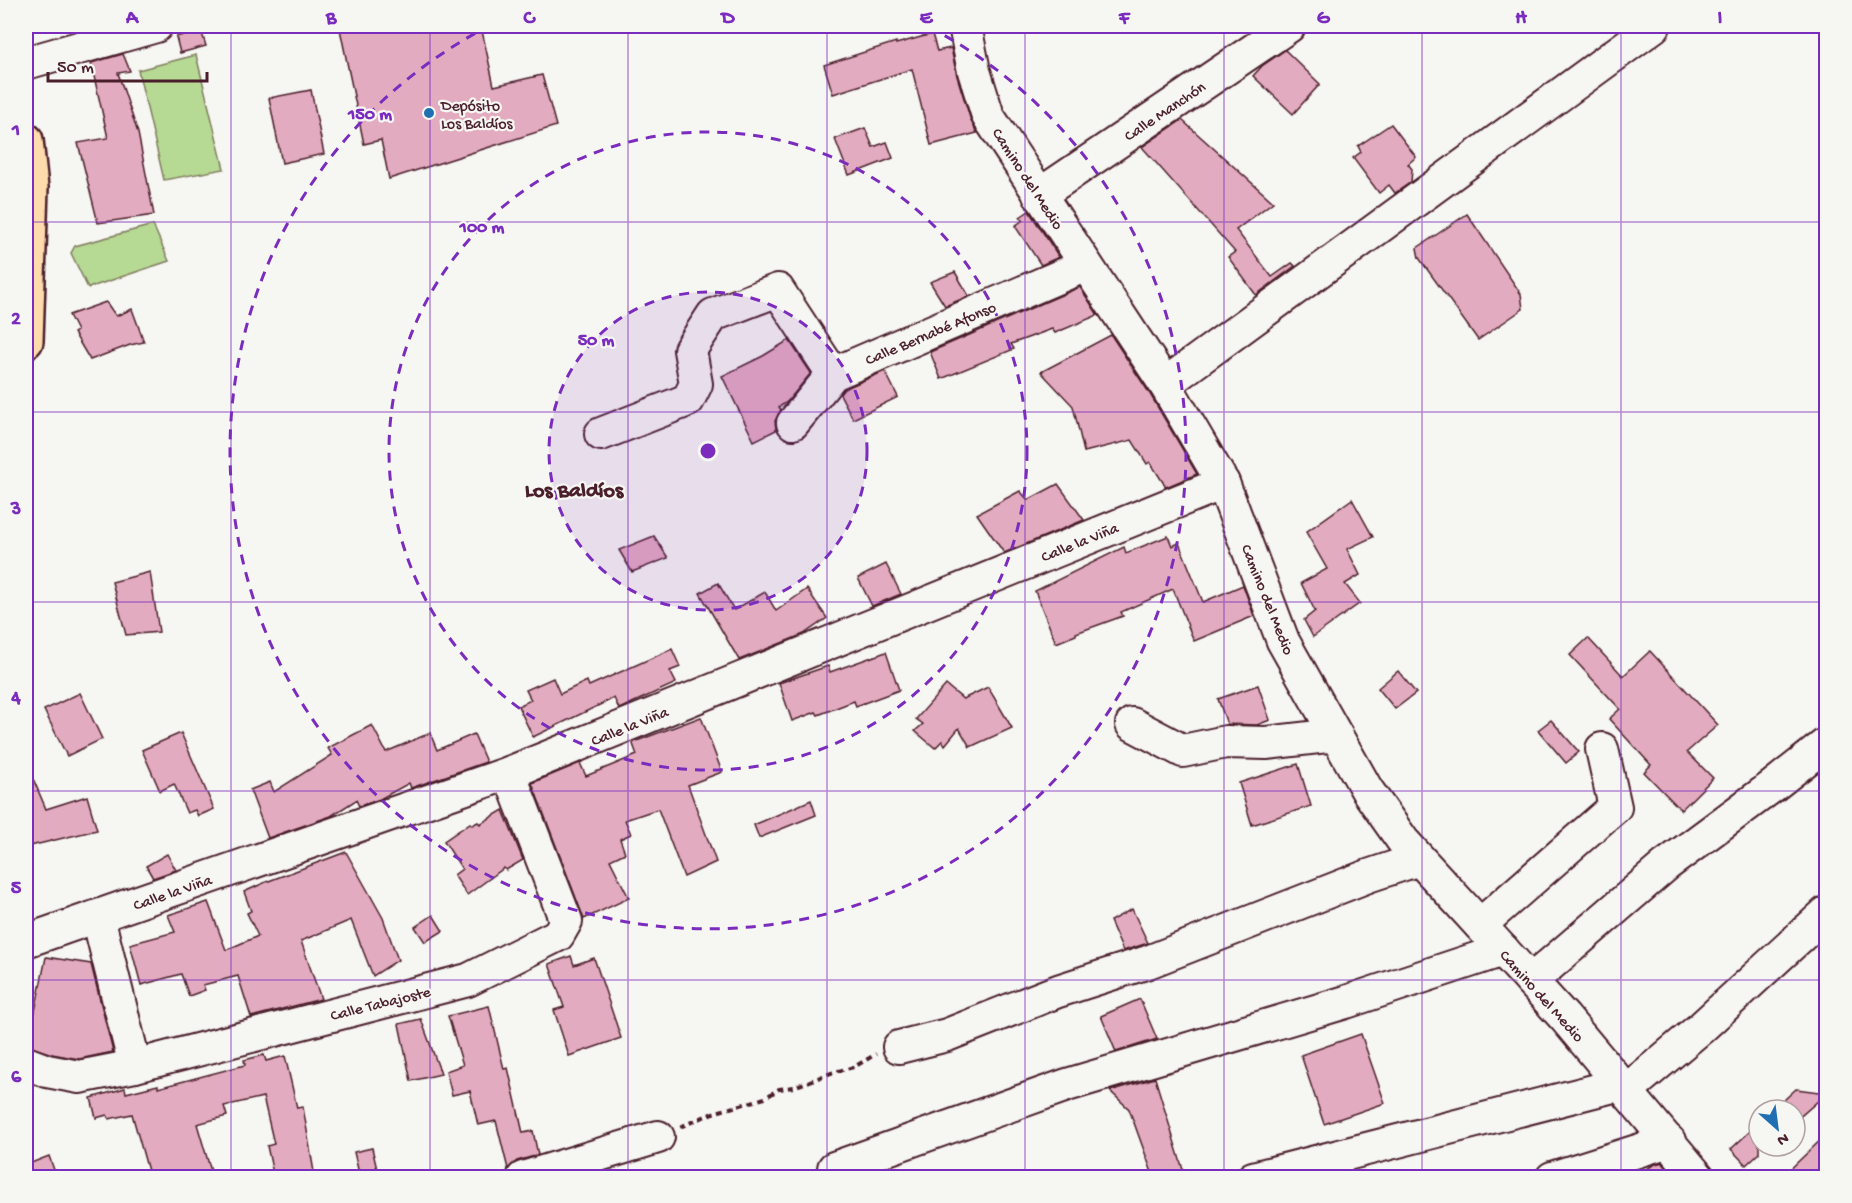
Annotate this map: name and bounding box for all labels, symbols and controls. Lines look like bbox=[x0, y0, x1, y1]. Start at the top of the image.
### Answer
text: A bbox=[125, 8, 140, 31]
text: B bbox=[325, 8, 337, 31]
text: C bbox=[523, 8, 537, 31]
text: D bbox=[719, 8, 735, 31]
text: E bbox=[920, 8, 934, 31]
text: F bbox=[1118, 8, 1131, 31]
text: G bbox=[1317, 8, 1331, 31]
text: H bbox=[1515, 8, 1527, 31]
text: I bbox=[1718, 8, 1723, 31]
scale bar bbox=[48, 45, 207, 83]
text: 50 m bbox=[57, 58, 94, 79]
street label: Calle Manchón bbox=[1122, 78, 1211, 147]
place label: Depósito Los Baldíos bbox=[440, 98, 514, 135]
text: 150 m bbox=[347, 105, 392, 126]
marker: Depósito Los Baldíos bbox=[422, 106, 436, 120]
text: 1 bbox=[11, 120, 20, 143]
street label: Camino del Medio bbox=[986, 125, 1066, 234]
text: 100 m bbox=[459, 218, 505, 239]
street label: Calle Bernabé Afonso bbox=[863, 299, 1000, 371]
text: 2 bbox=[11, 309, 21, 332]
text: 50 m bbox=[578, 331, 615, 352]
centre of rings bbox=[698, 441, 718, 461]
district label: Los Baldíos bbox=[525, 479, 625, 505]
text: 3 bbox=[10, 499, 21, 522]
street label: Calle la Viña bbox=[1039, 520, 1123, 568]
street label: Camino del Medio bbox=[1235, 542, 1297, 658]
text: 4 bbox=[10, 688, 21, 711]
street label: Calle la Viña bbox=[589, 704, 673, 752]
street label: Calle la Viña bbox=[131, 872, 216, 917]
text: 5 bbox=[11, 878, 22, 901]
street label: Camino del Medio bbox=[1494, 947, 1587, 1047]
street label: Calle Tabajoste bbox=[329, 984, 434, 1027]
text: 6 bbox=[11, 1067, 22, 1090]
north arrow bbox=[1747, 1098, 1807, 1158]
text: N bbox=[1773, 1127, 1791, 1149]

